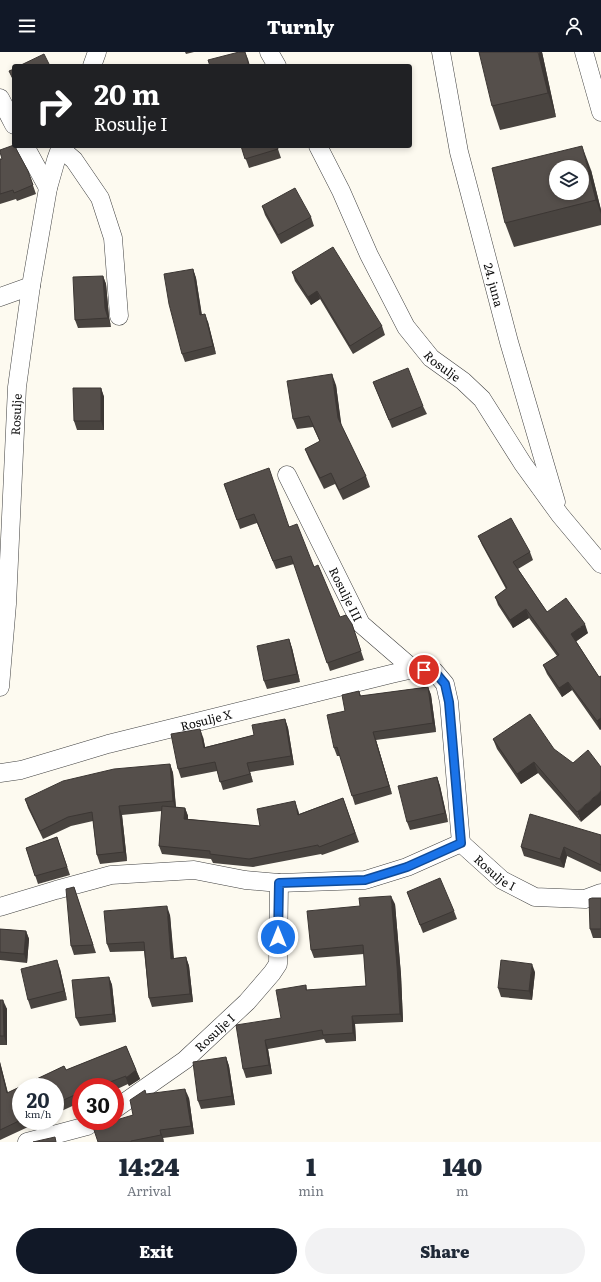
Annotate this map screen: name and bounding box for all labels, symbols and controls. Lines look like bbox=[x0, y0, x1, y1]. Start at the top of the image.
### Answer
text: Turnly bbox=[267, 13, 334, 40]
icon: menu bbox=[16, 15, 38, 37]
icon: person bbox=[563, 15, 585, 37]
text: 20 m bbox=[94, 72, 160, 114]
icon: right bbox=[28, 80, 80, 132]
text: Rosulje I bbox=[94, 110, 168, 137]
map controls bbox=[549, 160, 589, 200]
button: layers bbox=[549, 160, 589, 200]
street label: 24. juna bbox=[480, 261, 508, 309]
street label: Rosulje bbox=[420, 347, 464, 386]
street label: Rosulje bbox=[6, 393, 26, 436]
street label: Rosulje III bbox=[325, 564, 367, 625]
pin bbox=[407, 653, 441, 687]
icon: arrive bbox=[413, 659, 435, 681]
street label: Rosulje X bbox=[178, 705, 234, 735]
street label: Rosulje I bbox=[470, 850, 519, 895]
position arrow bbox=[257, 916, 299, 958]
street label: Rosulje I bbox=[191, 1009, 239, 1056]
speed limit sign: 30 bbox=[72, 1078, 124, 1130]
text: 20 bbox=[26, 1084, 50, 1114]
text: km/h bbox=[25, 1106, 51, 1121]
text: 14:24 bbox=[119, 1148, 179, 1183]
text: 1 bbox=[306, 1148, 316, 1183]
text: 140 bbox=[443, 1148, 482, 1183]
text: Arrival bbox=[127, 1181, 171, 1200]
text: min bbox=[298, 1181, 324, 1200]
text: m bbox=[456, 1181, 469, 1200]
button: Exit bbox=[16, 1228, 297, 1274]
button: Share bbox=[305, 1228, 585, 1274]

